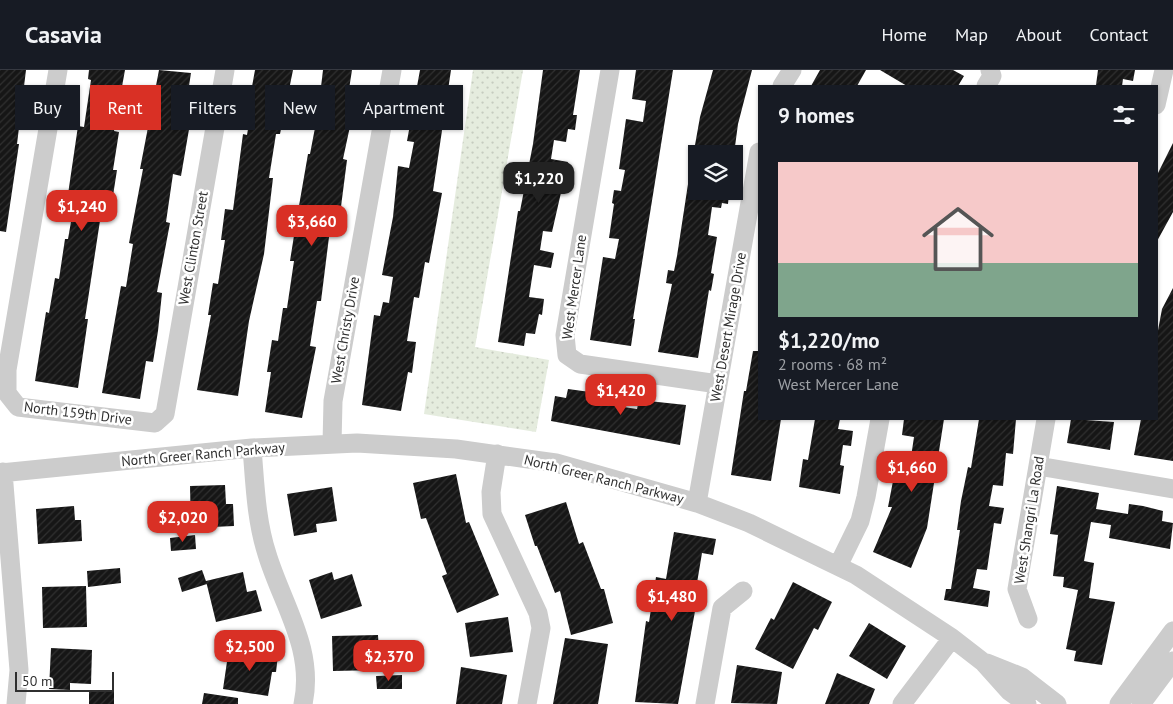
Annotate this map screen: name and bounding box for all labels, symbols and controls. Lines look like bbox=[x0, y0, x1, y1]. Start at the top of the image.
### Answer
text: Casavia bbox=[25, 19, 102, 50]
text: Home bbox=[881, 23, 927, 46]
text: Map bbox=[955, 23, 988, 46]
text: About bbox=[1016, 23, 1062, 46]
text: Contact bbox=[1090, 23, 1148, 46]
chip: Buy bbox=[15, 85, 80, 130]
chip: Rent bbox=[90, 85, 161, 130]
chip: Filters bbox=[171, 85, 255, 130]
chip: New bbox=[265, 85, 335, 130]
chip: Apartment bbox=[345, 85, 463, 130]
icon: filters bbox=[1110, 101, 1138, 129]
text: 9 homes bbox=[778, 102, 854, 129]
map controls bbox=[688, 145, 743, 200]
button: layers bbox=[688, 145, 743, 200]
pin: $1,220 bbox=[498, 162, 580, 204]
text: $1,220 bbox=[514, 168, 564, 188]
street label: West Clinton Street bbox=[174, 189, 212, 306]
pin: $1,240 bbox=[41, 190, 123, 232]
icon: home bbox=[913, 194, 1003, 284]
text: $1,240 bbox=[57, 196, 107, 216]
pin: $3,660 bbox=[271, 204, 353, 247]
text: $3,660 bbox=[287, 211, 337, 231]
street label: West Mercer Lane bbox=[558, 233, 590, 341]
street label: West Desert Mirage Drive bbox=[706, 251, 750, 403]
street label: West Christy Drive bbox=[327, 275, 363, 385]
text: $1,220/mo bbox=[778, 327, 880, 354]
text: 2 rooms · 68 m² bbox=[778, 354, 887, 374]
pin: $1,420 bbox=[580, 374, 662, 416]
text: West Mercer Lane bbox=[778, 374, 899, 394]
text: $1,420 bbox=[596, 380, 646, 400]
street label: North 159th Drive bbox=[23, 397, 133, 429]
street label: North Greer Ranch Parkway bbox=[120, 438, 286, 470]
street label: North Greer Ranch Parkway bbox=[522, 450, 686, 508]
pin: $1,660 bbox=[871, 450, 953, 493]
street label: West Shangri La Road bbox=[1010, 455, 1048, 585]
text: $1,660 bbox=[887, 457, 937, 477]
pin: $2,020 bbox=[142, 500, 224, 543]
text: $2,020 bbox=[158, 507, 208, 527]
pin: $1,480 bbox=[631, 580, 713, 622]
text: $1,480 bbox=[647, 586, 697, 606]
pin: $2,500 bbox=[209, 630, 291, 672]
text: $2,500 bbox=[225, 636, 275, 656]
pin: $2,370 bbox=[348, 640, 430, 682]
text: $2,370 bbox=[364, 646, 414, 666]
scale bar bbox=[15, 669, 114, 692]
text: 50 m bbox=[22, 672, 52, 690]

